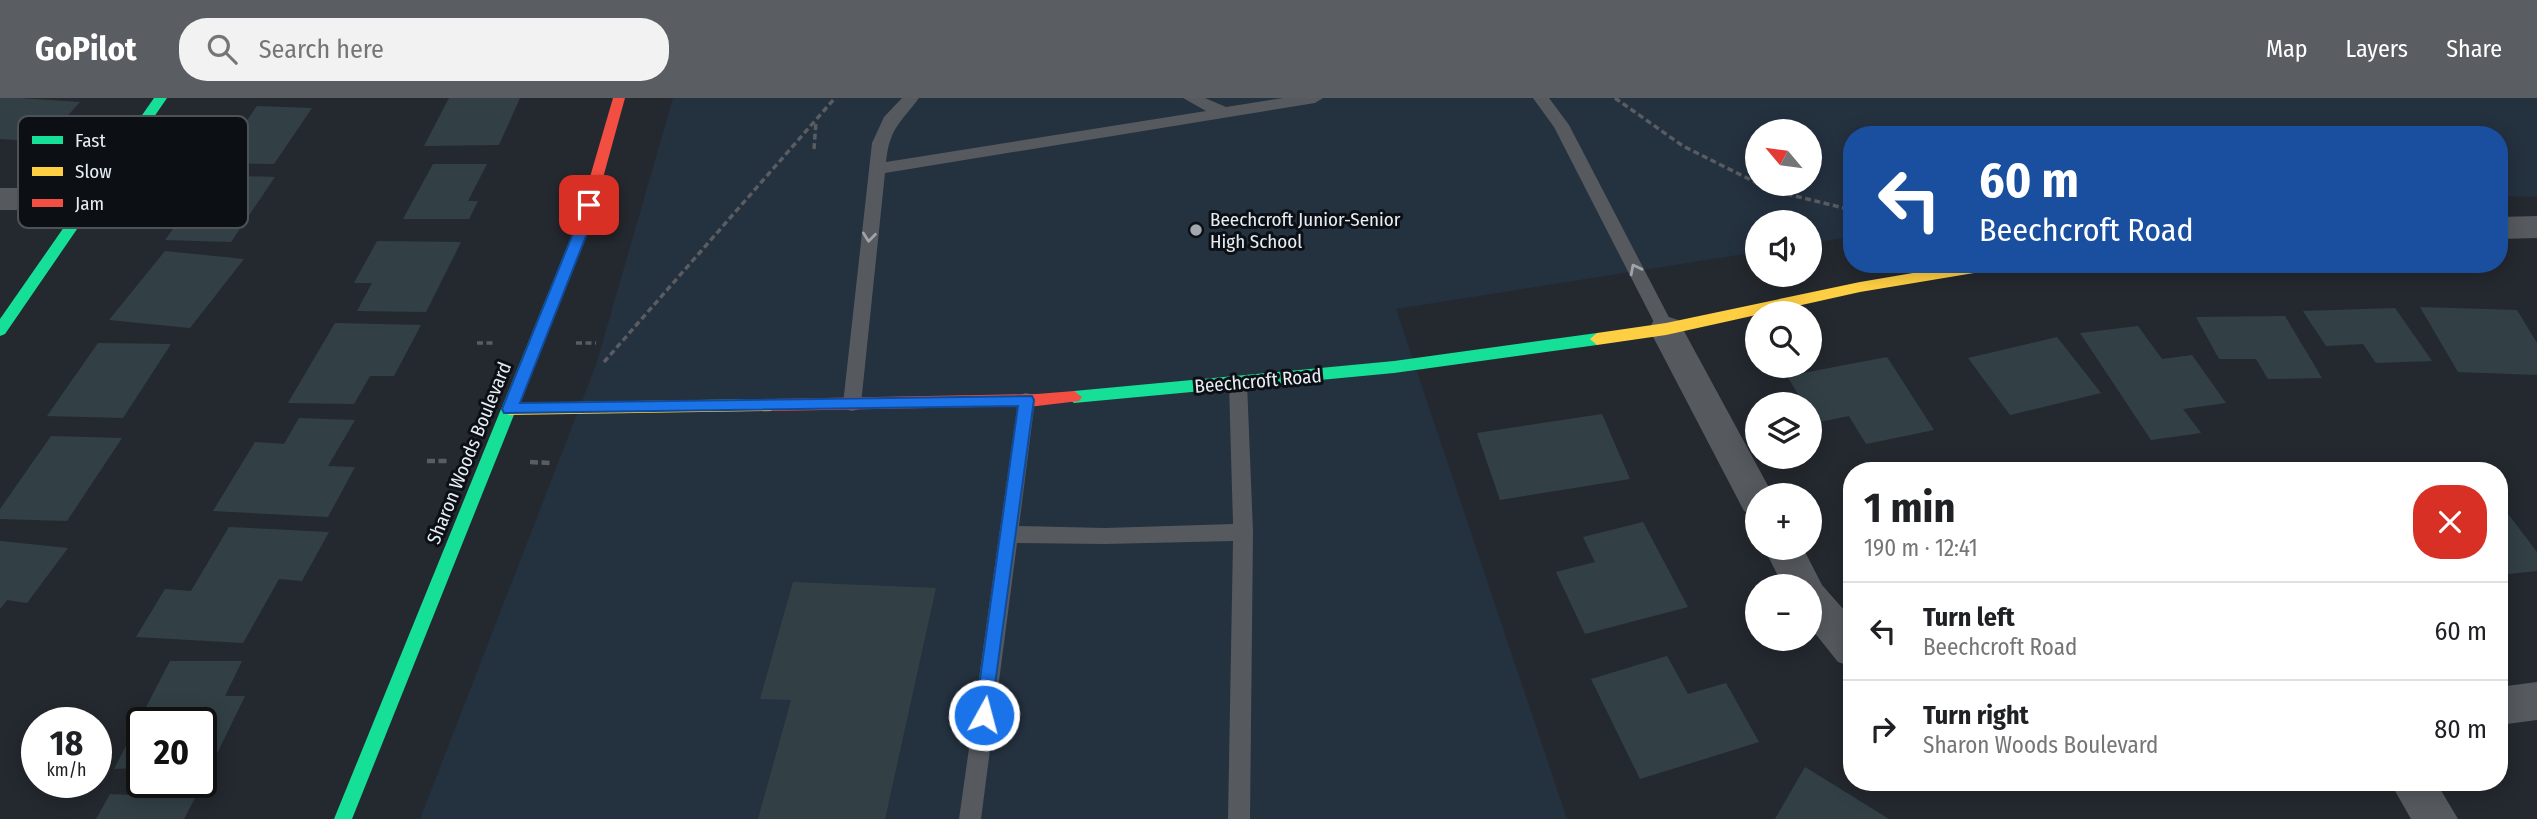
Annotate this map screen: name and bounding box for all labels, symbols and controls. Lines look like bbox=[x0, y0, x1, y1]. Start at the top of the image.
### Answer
search box bbox=[179, 18, 669, 81]
text: GoPilot bbox=[35, 29, 137, 69]
icon: search bbox=[203, 30, 241, 68]
text: Search here bbox=[259, 34, 384, 65]
text: Map bbox=[2266, 35, 2308, 63]
text: Layers bbox=[2346, 35, 2408, 63]
text: Share bbox=[2446, 35, 2502, 63]
legend bbox=[18, 116, 248, 228]
north arrow bbox=[1745, 119, 1822, 196]
map controls bbox=[1745, 119, 1822, 651]
text: Fast bbox=[75, 129, 106, 152]
text: 60 m bbox=[1979, 151, 2079, 210]
icon: left bbox=[1864, 154, 1955, 245]
text: Slow bbox=[75, 160, 112, 183]
pin bbox=[559, 175, 619, 235]
icon: arrive bbox=[570, 186, 608, 224]
text: Jam bbox=[75, 192, 104, 215]
place label: Beechcroft Junior-Senior High School bbox=[1210, 208, 1401, 253]
button: sound bbox=[1745, 210, 1822, 287]
text: Beechcroft Road bbox=[1979, 211, 2194, 249]
marker: Beechcroft Junior-Senior High School bbox=[1188, 222, 1204, 238]
one-way arrow bbox=[862, 231, 877, 243]
one-way arrow bbox=[1629, 264, 1643, 276]
button: search bbox=[1745, 301, 1822, 378]
street label: Sharon Woods Boulevard bbox=[422, 359, 516, 547]
street label: Beechcroft Road bbox=[1194, 364, 1322, 398]
button: layers bbox=[1745, 392, 1822, 469]
button: + bbox=[1745, 483, 1822, 560]
text: 1 min bbox=[1864, 483, 1955, 533]
button: close bbox=[2413, 485, 2487, 559]
text: 190 m · 12:41 bbox=[1864, 534, 1978, 562]
button: − bbox=[1745, 574, 1822, 651]
text: Turn left bbox=[1923, 602, 2015, 633]
icon: left bbox=[1864, 612, 1902, 650]
text: 60 m bbox=[2434, 616, 2487, 647]
text: Beechcroft Road bbox=[1923, 633, 2077, 661]
position arrow bbox=[947, 678, 1021, 752]
text: Turn right bbox=[1923, 700, 2029, 731]
speed limit sign: 20 bbox=[126, 707, 217, 798]
icon: right bbox=[1864, 710, 1902, 748]
text: 80 m bbox=[2434, 714, 2487, 745]
text: 18 bbox=[50, 722, 83, 764]
text: Sharon Woods Boulevard bbox=[1923, 731, 2158, 759]
text: km/h bbox=[46, 759, 87, 781]

